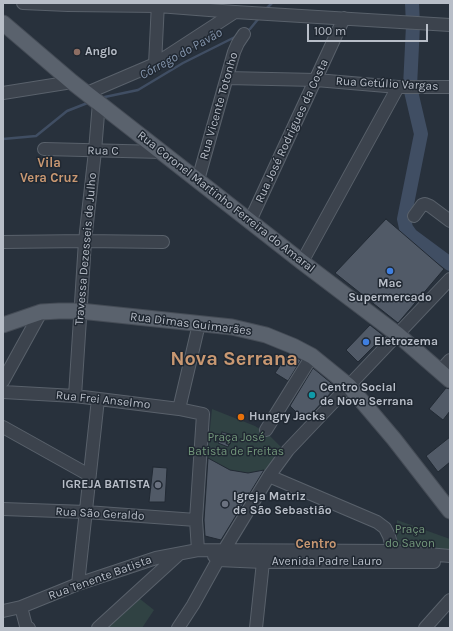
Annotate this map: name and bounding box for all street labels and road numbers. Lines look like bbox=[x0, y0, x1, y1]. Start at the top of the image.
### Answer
street label: Rua Vicente Totonho bbox=[197, 51, 241, 161]
street label: Rua José Rodrigues da Costa bbox=[252, 57, 332, 205]
street label: Rua Getúlio Vargas bbox=[335, 74, 439, 94]
street label: Rua Coronel Martinho Ferreira do Amaral bbox=[134, 128, 318, 276]
street label: Rua C bbox=[87, 144, 119, 158]
street label: Travessa Dezesseis de Julho bbox=[72, 172, 100, 326]
street label: Rua Dimas Guimarães bbox=[129, 309, 253, 339]
street label: Rua Frei Anselmo bbox=[55, 388, 151, 412]
street label: Rua São Geraldo bbox=[55, 504, 145, 524]
street label: Rua Tenente Batista bbox=[46, 553, 154, 603]
street label: Avenida Padre Lauro bbox=[272, 555, 382, 569]

